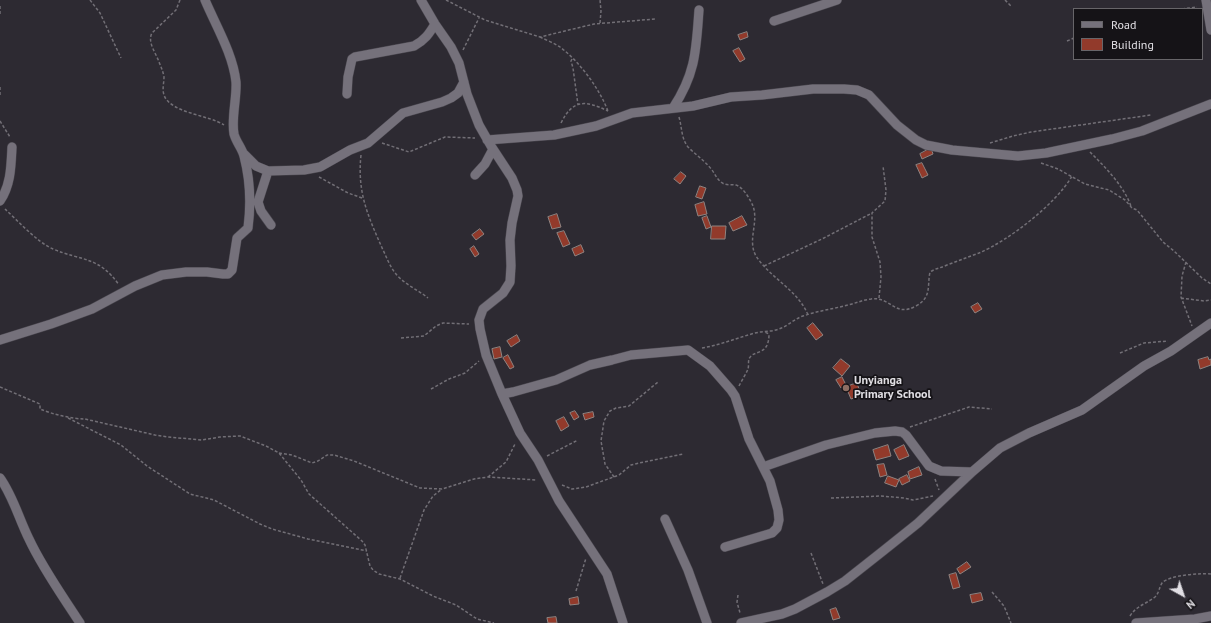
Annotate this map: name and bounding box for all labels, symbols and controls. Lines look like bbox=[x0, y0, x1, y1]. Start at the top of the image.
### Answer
legend bbox=[1073, 8, 1203, 60]
text: Road bbox=[1111, 17, 1136, 32]
text: Building bbox=[1111, 37, 1154, 52]
place label: Unyianga Primary School bbox=[854, 374, 931, 402]
marker: Unyianga Primary School bbox=[841, 383, 851, 393]
north arrow bbox=[1163, 575, 1203, 615]
text: N bbox=[1183, 597, 1198, 612]

